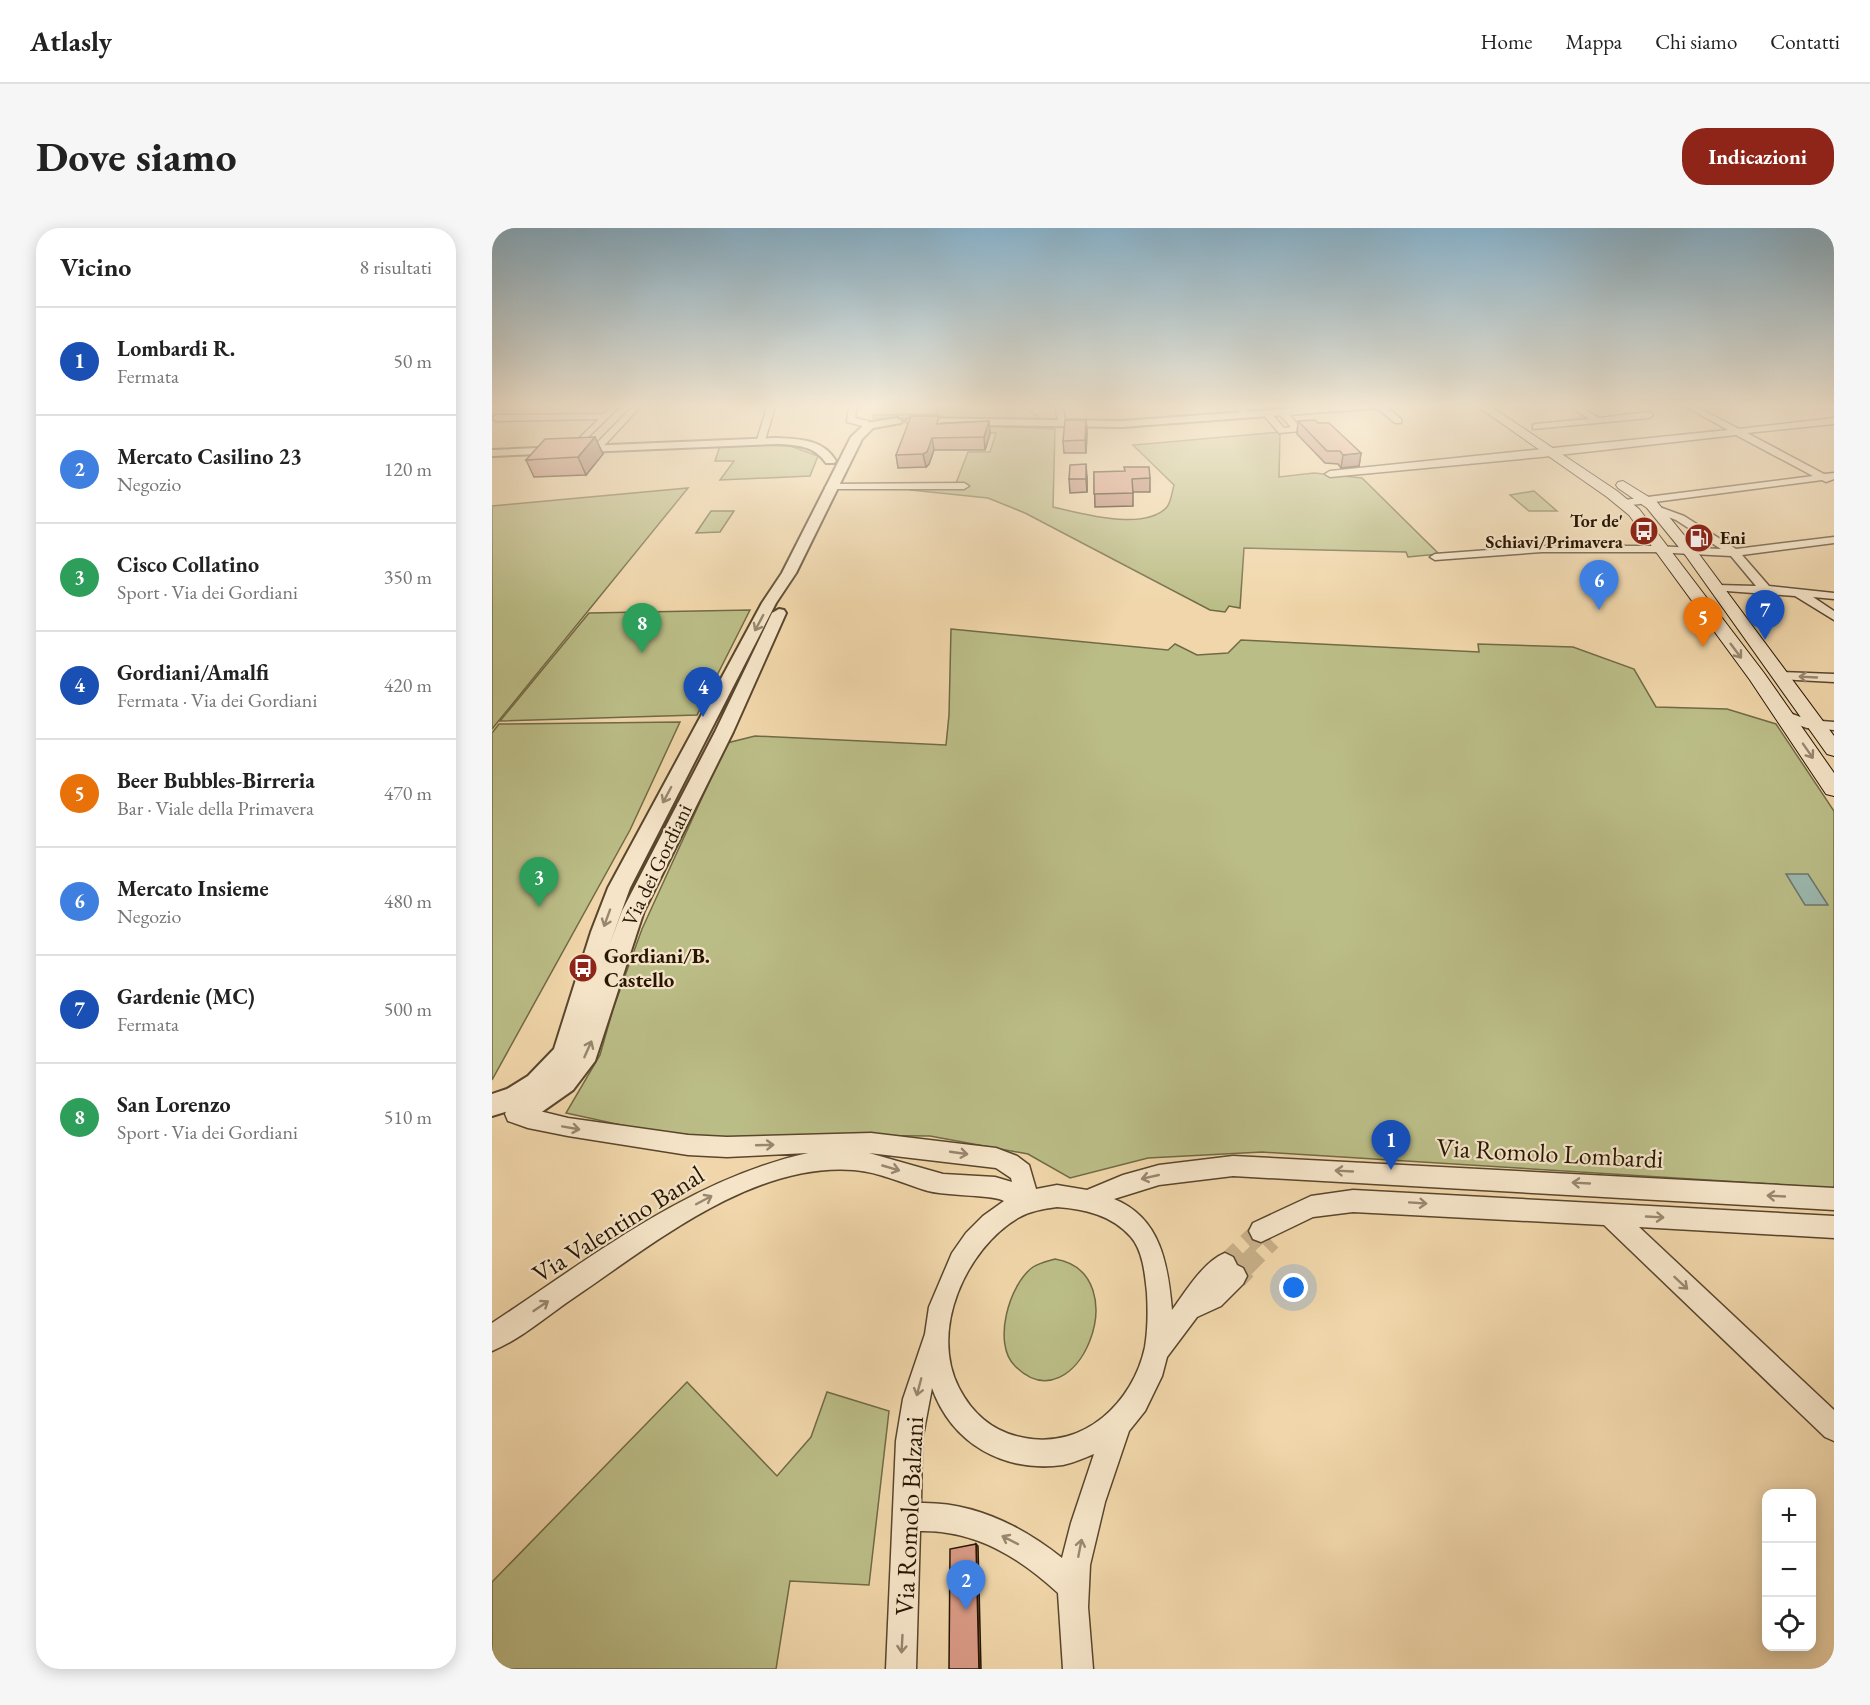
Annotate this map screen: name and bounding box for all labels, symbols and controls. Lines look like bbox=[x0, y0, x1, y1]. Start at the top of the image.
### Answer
text: Atlasly bbox=[30, 23, 112, 59]
text: Home bbox=[1481, 28, 1533, 55]
text: Mappa bbox=[1566, 28, 1622, 55]
text: Chi siamo bbox=[1655, 28, 1737, 55]
text: Contatti bbox=[1770, 28, 1840, 55]
button: Indicazioni bbox=[1682, 128, 1834, 185]
text: Dove siamo bbox=[36, 129, 237, 184]
text: Vicino bbox=[60, 250, 131, 284]
text: 8 risultati bbox=[360, 254, 432, 280]
text: Lombardi R. bbox=[117, 334, 235, 363]
text: 1 bbox=[74, 348, 85, 374]
text: 50 m bbox=[393, 348, 432, 374]
text: Fermata bbox=[117, 363, 179, 389]
text: Mercato Casilino 23 bbox=[117, 442, 302, 471]
text: 2 bbox=[74, 456, 85, 482]
text: 120 m bbox=[384, 456, 432, 482]
text: Negozio bbox=[117, 471, 181, 497]
place label: Tor de' Schiavi/Primavera bbox=[1486, 509, 1623, 553]
bus stop icon: Tor de' Schiavi/Primavera bbox=[1628, 515, 1660, 547]
fuel station icon: Eni bbox=[1683, 522, 1715, 554]
place label: Eni bbox=[1720, 526, 1747, 549]
text: Cisco Collatino bbox=[117, 550, 259, 579]
pin: 6 bbox=[1580, 560, 1618, 610]
text: 3 bbox=[74, 564, 85, 590]
text: 350 m bbox=[384, 564, 432, 590]
text: Sport · Via dei Gordiani bbox=[117, 579, 298, 605]
pin: 7 bbox=[1746, 590, 1784, 640]
pin: 5 bbox=[1684, 598, 1722, 647]
pin: 8 bbox=[622, 604, 662, 653]
one-way arrow bbox=[752, 614, 764, 632]
one-way arrow bbox=[1730, 643, 1743, 659]
text: Gordiani/Amalfi bbox=[117, 658, 269, 687]
pin: 4 bbox=[684, 668, 722, 717]
one-way arrow bbox=[1798, 671, 1818, 682]
text: 4 bbox=[74, 672, 85, 698]
text: 420 m bbox=[384, 672, 432, 698]
text: Fermata · Via dei Gordiani bbox=[117, 687, 317, 713]
one-way arrow bbox=[1802, 743, 1814, 759]
text: Beer Bubbles-Birreria bbox=[117, 766, 315, 795]
text: 5 bbox=[74, 780, 85, 806]
text: 470 m bbox=[384, 780, 432, 806]
one-way arrow bbox=[661, 786, 672, 804]
text: Bar · Viale della Primavera bbox=[117, 795, 314, 821]
street label: Via dei Gordiani bbox=[615, 799, 698, 930]
pin: 3 bbox=[520, 858, 558, 907]
text: Mercato Insieme bbox=[117, 874, 269, 903]
text: 6 bbox=[74, 888, 85, 914]
text: 480 m bbox=[384, 888, 432, 914]
text: Negozio bbox=[117, 903, 181, 929]
one-way arrow bbox=[601, 908, 612, 927]
place label: Gordiani/B. Castello bbox=[604, 942, 710, 993]
bus stop icon: Gordiani/B. Castello bbox=[567, 952, 599, 984]
text: Gardenie (MC) bbox=[117, 982, 255, 1011]
text: 7 bbox=[74, 996, 85, 1022]
text: 500 m bbox=[384, 996, 432, 1022]
text: Fermata bbox=[117, 1011, 179, 1037]
one-way arrow bbox=[583, 1040, 594, 1058]
text: San Lorenzo bbox=[117, 1090, 231, 1119]
text: 8 bbox=[74, 1104, 85, 1130]
text: 510 m bbox=[384, 1104, 432, 1130]
text: Sport · Via dei Gordiani bbox=[117, 1119, 298, 1145]
pin: 1 bbox=[1372, 1120, 1410, 1170]
one-way arrow bbox=[561, 1122, 581, 1133]
street label: Via Romolo Lombardi bbox=[1436, 1130, 1664, 1176]
one-way arrow bbox=[754, 1140, 774, 1151]
one-way arrow bbox=[949, 1148, 969, 1159]
street label: Via Valentino Banal bbox=[526, 1158, 710, 1290]
one-way arrow bbox=[881, 1163, 900, 1174]
one-way arrow bbox=[1335, 1166, 1355, 1177]
one-way arrow bbox=[1141, 1172, 1161, 1183]
one-way arrow bbox=[1572, 1178, 1591, 1189]
one-way arrow bbox=[1766, 1190, 1786, 1201]
one-way arrow bbox=[695, 1194, 713, 1205]
one-way arrow bbox=[1408, 1198, 1428, 1209]
one-way arrow bbox=[1645, 1211, 1665, 1222]
your location bbox=[1279, 1273, 1308, 1302]
one-way arrow bbox=[1674, 1276, 1689, 1290]
one-way arrow bbox=[532, 1300, 548, 1312]
one-way arrow bbox=[913, 1377, 924, 1396]
street label: Via Romolo Balzani bbox=[887, 1416, 931, 1616]
map controls bbox=[1762, 1489, 1816, 1651]
button: + bbox=[1762, 1489, 1816, 1543]
one-way arrow bbox=[1001, 1534, 1019, 1545]
one-way arrow bbox=[1075, 1539, 1086, 1559]
button: − bbox=[1762, 1543, 1816, 1597]
pin: 2 bbox=[946, 1560, 986, 1610]
button: locate bbox=[1762, 1597, 1816, 1651]
one-way arrow bbox=[897, 1633, 908, 1653]

